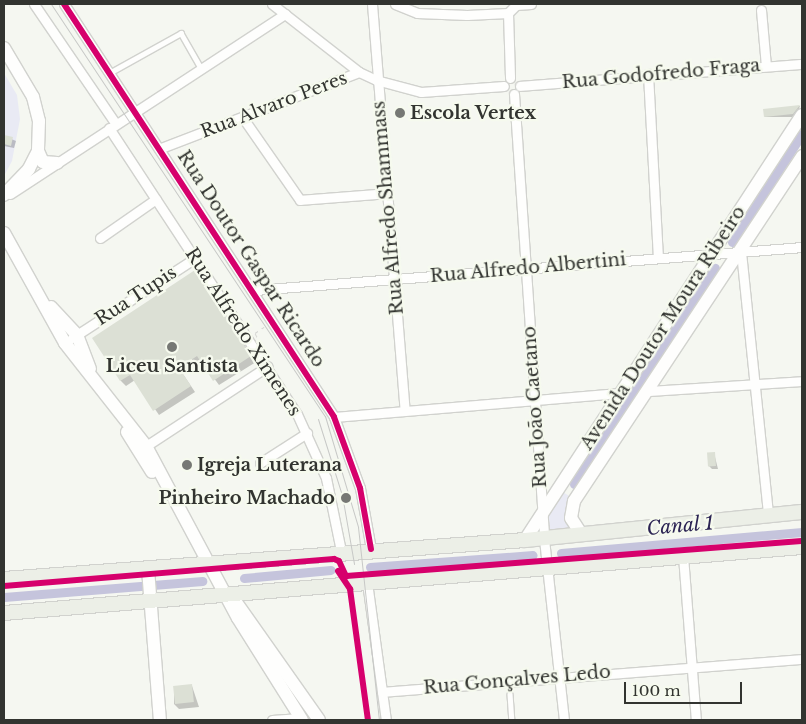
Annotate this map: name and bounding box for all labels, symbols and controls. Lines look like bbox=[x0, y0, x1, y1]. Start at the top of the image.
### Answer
street label: Rua Godofredo Fraga bbox=[561, 55, 761, 93]
street label: Rua Alvaro Peres bbox=[197, 67, 351, 143]
street label: Rua Alfredo Shammass bbox=[368, 100, 408, 316]
place label: Escola Vertex bbox=[410, 102, 537, 124]
marker: Escola Vertex bbox=[394, 107, 406, 119]
street label: Rua Doutor Gaspar Ricardo bbox=[172, 146, 330, 372]
street label: Avenida Doutor Moura Ribeiro bbox=[576, 202, 750, 454]
street label: Rua Alfredo Ximenes bbox=[180, 243, 306, 421]
street label: Rua Alfredo Albertini bbox=[428, 249, 628, 287]
street label: Rua Tupis bbox=[91, 262, 181, 330]
street label: Rua João Caetano bbox=[519, 325, 551, 489]
marker: Liceu Santista bbox=[166, 341, 178, 353]
place label: Liceu Santista bbox=[106, 355, 238, 377]
place label: Igreja Luterana bbox=[197, 454, 342, 476]
marker: Igreja Luterana bbox=[181, 459, 193, 471]
place label: Pinheiro Machado bbox=[158, 487, 335, 509]
marker: Pinheiro Machado bbox=[339, 491, 353, 505]
water label: Canal 1 bbox=[645, 512, 715, 540]
street label: Rua Gonçalves Ledo bbox=[422, 661, 612, 699]
scale bar bbox=[626, 672, 744, 704]
text: 100 m bbox=[632, 681, 681, 700]

